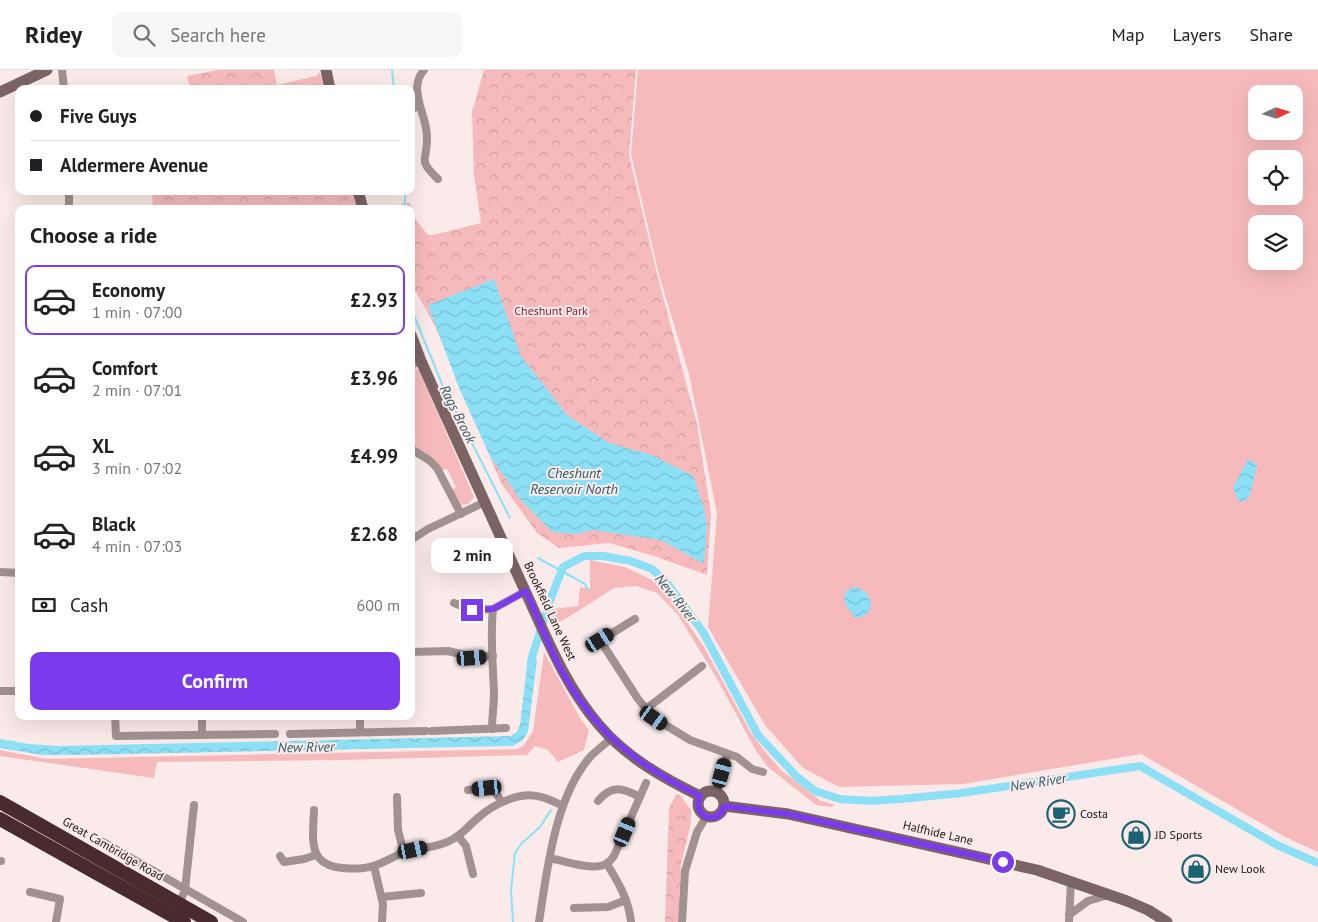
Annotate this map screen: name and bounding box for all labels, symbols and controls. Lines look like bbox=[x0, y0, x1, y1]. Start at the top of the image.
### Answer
search box bbox=[112, 12, 462, 57]
text: Ridey bbox=[25, 19, 82, 50]
icon: search bbox=[130, 21, 158, 49]
text: Search here bbox=[170, 23, 266, 47]
text: Map bbox=[1112, 23, 1144, 46]
text: Layers bbox=[1172, 23, 1221, 46]
text: Share bbox=[1249, 23, 1293, 46]
north arrow bbox=[1248, 85, 1302, 140]
map controls bbox=[1248, 85, 1303, 270]
text: Five Guys bbox=[60, 104, 137, 128]
button: locate bbox=[1248, 150, 1303, 205]
text: Aldermere Avenue bbox=[60, 153, 208, 177]
button: layers bbox=[1248, 215, 1303, 270]
text: Choose a ride bbox=[30, 221, 157, 249]
icon: car bbox=[32, 278, 77, 323]
text: Economy bbox=[92, 278, 165, 302]
text: £2.93 bbox=[350, 288, 398, 312]
text: 1 min · 07:00 bbox=[92, 302, 182, 322]
park label: Cheshunt Park bbox=[514, 303, 588, 318]
icon: car bbox=[32, 356, 77, 401]
text: Comfort bbox=[92, 356, 158, 380]
text: £3.96 bbox=[350, 366, 398, 390]
text: 2 min · 07:01 bbox=[92, 380, 182, 400]
water label: Rags Brook bbox=[436, 382, 481, 447]
icon: car bbox=[32, 434, 77, 479]
text: XL bbox=[92, 434, 114, 458]
text: £4.99 bbox=[350, 444, 398, 468]
text: 3 min · 07:02 bbox=[92, 458, 182, 478]
water label: Cheshunt Reservoir North bbox=[530, 464, 618, 498]
icon: car bbox=[32, 512, 77, 557]
text: Black bbox=[92, 512, 136, 536]
text: £2.68 bbox=[350, 522, 398, 546]
text: 4 min · 07:03 bbox=[92, 536, 182, 556]
callout: 2 min bbox=[431, 538, 513, 572]
text: 2 min bbox=[452, 545, 492, 565]
street label: Brookfield Lane West bbox=[521, 559, 580, 663]
water label: New River bbox=[651, 570, 702, 627]
icon: cash bbox=[30, 591, 58, 619]
text: Cash bbox=[70, 593, 108, 617]
text: 600 m bbox=[357, 595, 400, 615]
route end bbox=[461, 599, 483, 621]
car bbox=[583, 626, 616, 654]
car bbox=[456, 649, 487, 667]
button: Confirm bbox=[30, 652, 400, 710]
car bbox=[637, 703, 670, 733]
water label: New River bbox=[277, 737, 336, 756]
car bbox=[710, 757, 733, 789]
water label: New River bbox=[1008, 768, 1069, 795]
car bbox=[471, 779, 502, 797]
cafe icon: Costa bbox=[1046, 799, 1076, 829]
place label: Costa bbox=[1080, 806, 1108, 821]
street label: Great Cambridge Road bbox=[60, 813, 167, 884]
car bbox=[612, 815, 637, 849]
street label: Halfhide Lane bbox=[902, 817, 975, 848]
shop icon: JD Sports bbox=[1121, 820, 1151, 850]
place label: JD Sports bbox=[1154, 827, 1202, 842]
car bbox=[396, 840, 429, 860]
route start bbox=[992, 851, 1014, 873]
shop icon: New Look bbox=[1181, 854, 1211, 884]
place label: New Look bbox=[1215, 861, 1265, 876]

